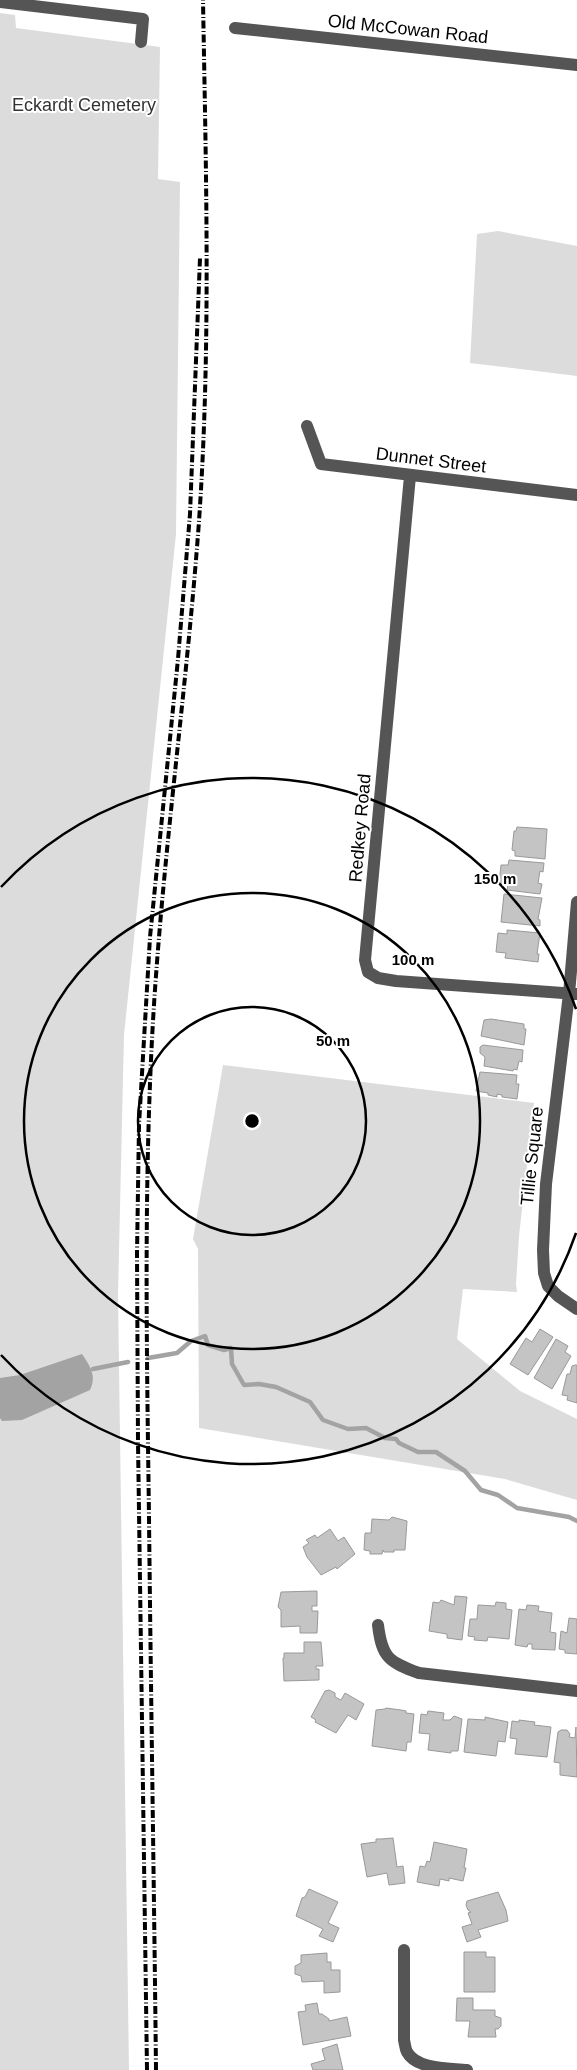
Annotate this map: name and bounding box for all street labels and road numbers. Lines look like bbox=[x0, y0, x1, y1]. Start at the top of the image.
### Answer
street label: Old McCowan Road bbox=[327, 11, 489, 47]
street label: Dunnet Street bbox=[375, 443, 487, 477]
street label: Redkey Road bbox=[345, 773, 375, 883]
street label: Tillie Square bbox=[517, 1106, 547, 1206]

